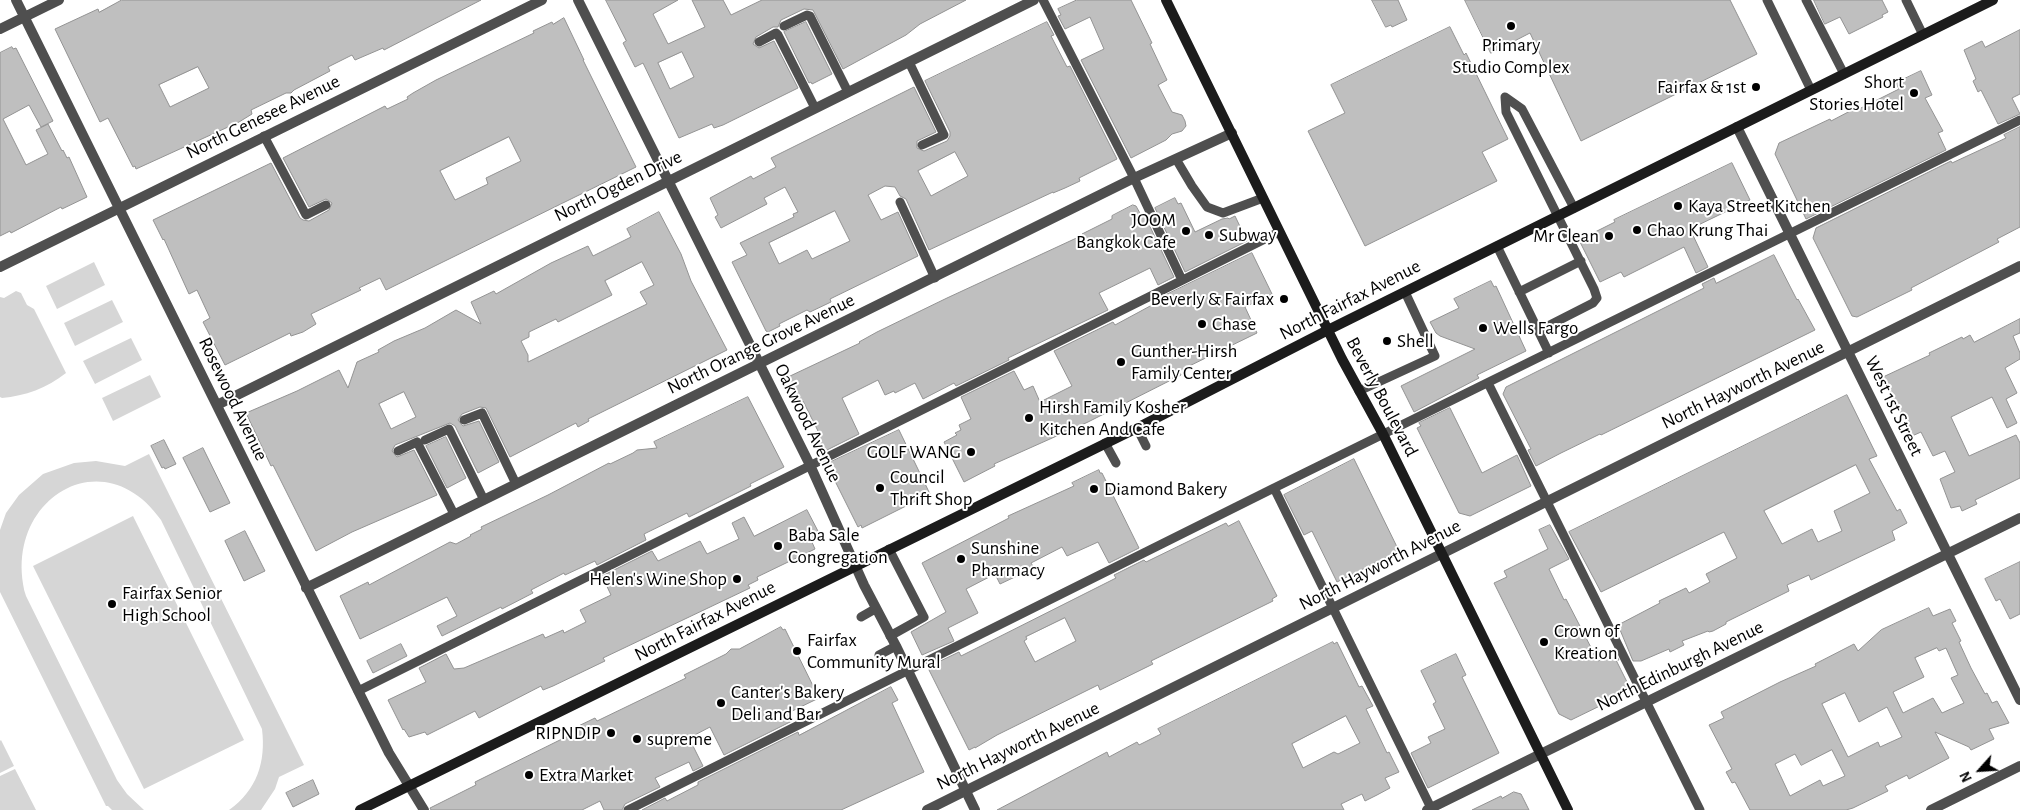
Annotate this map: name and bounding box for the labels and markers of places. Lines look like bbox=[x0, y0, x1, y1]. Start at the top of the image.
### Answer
marker: Primary Studio Complex bbox=[1505, 20, 1517, 32]
place label: Primary Studio Complex bbox=[1453, 34, 1569, 78]
place label: Short Stories Hotel bbox=[1809, 71, 1904, 115]
place label: Fairfax & 1st bbox=[1657, 76, 1746, 98]
marker: Fairfax & 1st bbox=[1750, 81, 1762, 93]
marker: Short Stories Hotel bbox=[1908, 87, 1920, 99]
place label: Kaya Street Kitchen bbox=[1688, 195, 1831, 217]
marker: Kaya Street Kitchen bbox=[1672, 200, 1684, 212]
place label: JOOM Bangkok Cafe bbox=[1076, 209, 1176, 253]
place label: Chao Krung Thai bbox=[1647, 219, 1768, 241]
place label: Subway bbox=[1219, 224, 1276, 246]
marker: Chao Krung Thai bbox=[1631, 224, 1643, 236]
marker: JOOM Bangkok Cafe bbox=[1180, 225, 1192, 237]
place label: Mr Clean bbox=[1533, 225, 1599, 247]
marker: Subway bbox=[1203, 229, 1215, 241]
marker: Mr Clean bbox=[1603, 230, 1615, 242]
place label: Beverly & Fairfax bbox=[1150, 288, 1274, 310]
marker: Beverly & Fairfax bbox=[1278, 293, 1290, 305]
place label: Chase bbox=[1212, 313, 1256, 335]
place label: Wells Fargo bbox=[1493, 317, 1578, 339]
marker: Chase bbox=[1196, 318, 1208, 330]
marker: Wells Fargo bbox=[1477, 322, 1489, 334]
place label: Shell bbox=[1397, 330, 1434, 352]
marker: Shell bbox=[1381, 335, 1393, 347]
place label: Gunther-Hirsh Family Center bbox=[1131, 340, 1237, 384]
marker: Gunther-Hirsh Family Center bbox=[1115, 356, 1127, 368]
place label: Hirsh Family Kosher Kitchen And Cafe bbox=[1039, 396, 1186, 440]
marker: Hirsh Family Kosher Kitchen And Cafe bbox=[1023, 412, 1035, 424]
place label: GOLF WANG bbox=[867, 441, 961, 463]
marker: GOLF WANG bbox=[965, 446, 977, 458]
place label: Council Thrift Shop bbox=[890, 466, 972, 510]
place label: Diamond Bakery bbox=[1104, 478, 1227, 500]
marker: Council Thrift Shop bbox=[874, 482, 886, 494]
marker: Diamond Bakery bbox=[1088, 483, 1100, 495]
place label: Baba Sale Congregation bbox=[788, 524, 888, 568]
place label: Sunshine Pharmacy bbox=[971, 537, 1045, 581]
marker: Baba Sale Congregation bbox=[772, 540, 784, 552]
marker: Sunshine Pharmacy bbox=[955, 553, 967, 565]
place label: Helen's Wine Shop bbox=[589, 568, 727, 590]
marker: Helen's Wine Shop bbox=[731, 573, 743, 585]
place label: Fairfax Senior High School bbox=[122, 582, 222, 626]
marker: Fairfax Senior High School bbox=[106, 598, 118, 610]
place label: Crown of Kreation bbox=[1554, 620, 1619, 664]
place label: Fairfax Community Mural bbox=[807, 629, 941, 673]
marker: Crown of Kreation bbox=[1538, 636, 1550, 648]
marker: Fairfax Community Mural bbox=[791, 645, 803, 657]
place label: Canter's Bakery Deli and Bar bbox=[731, 681, 844, 725]
marker: Canter's Bakery Deli and Bar bbox=[715, 697, 727, 709]
place label: RIPNDIP bbox=[535, 722, 601, 744]
marker: RIPNDIP bbox=[605, 727, 617, 739]
place label: supreme bbox=[647, 728, 712, 750]
marker: supreme bbox=[631, 733, 643, 745]
place label: Extra Market bbox=[539, 764, 633, 786]
marker: Extra Market bbox=[523, 769, 535, 781]

